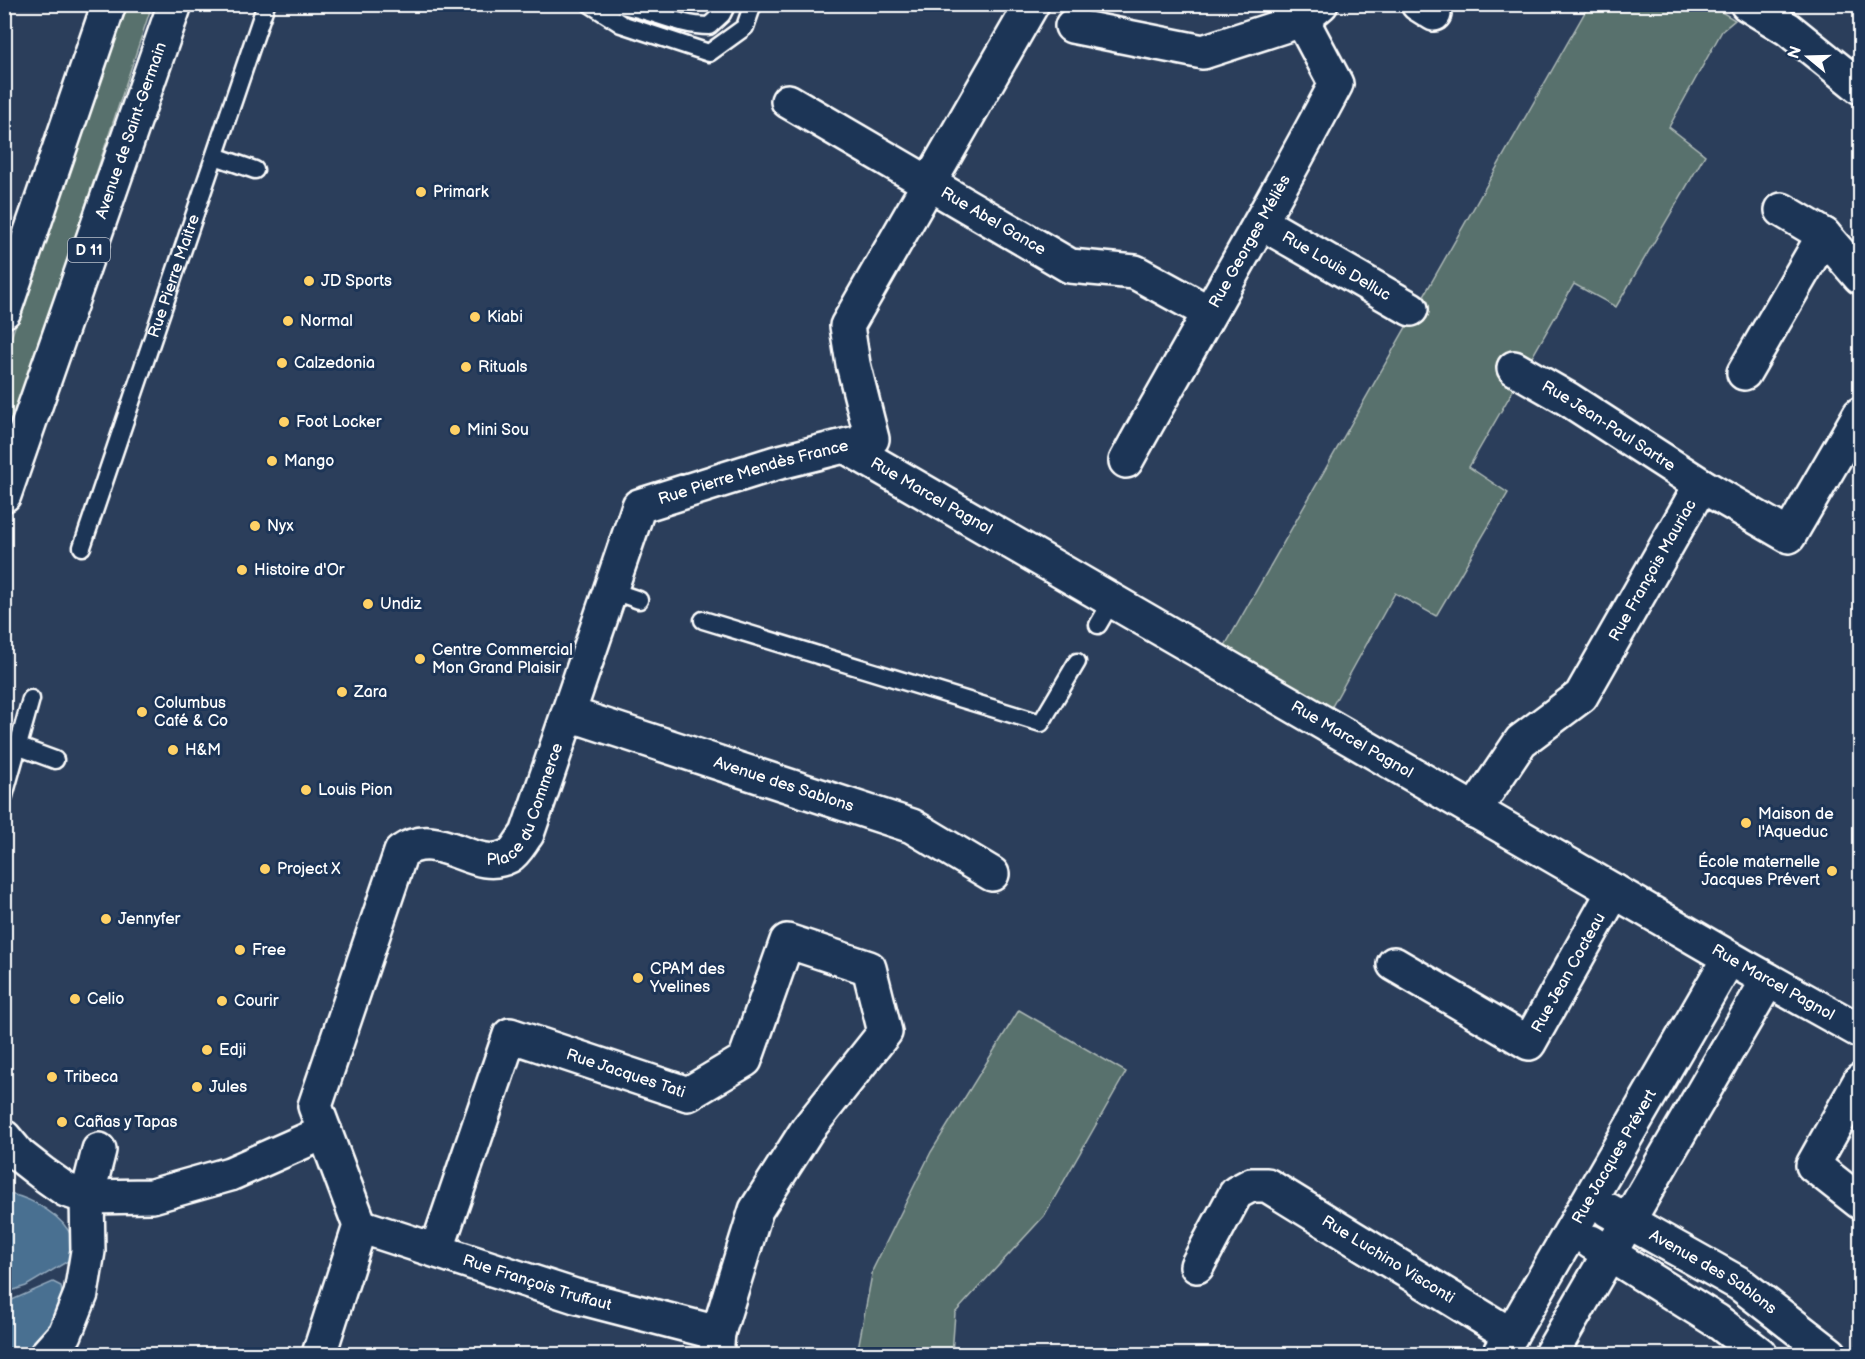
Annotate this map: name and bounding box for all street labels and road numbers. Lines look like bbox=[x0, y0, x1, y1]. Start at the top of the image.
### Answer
street label: Avenue de Saint-Germain bbox=[91, 40, 170, 221]
street label: Rue Georges Méliès bbox=[1205, 172, 1295, 311]
street label: Rue Abel Gance bbox=[937, 183, 1050, 260]
street label: Rue Pierre Maitre bbox=[144, 211, 204, 340]
street label: Rue Louis Delluc bbox=[1279, 227, 1394, 305]
road number: D 11 bbox=[68, 238, 110, 262]
street label: Rue Jean-Paul Sartre bbox=[1539, 377, 1679, 476]
street label: Rue Pierre Mendès France bbox=[656, 436, 851, 509]
street label: Rue Marcel Pagnol bbox=[867, 453, 996, 539]
street label: Rue François Mauriac bbox=[1605, 496, 1700, 644]
street label: Rue Marcel Pagnol bbox=[1288, 697, 1417, 782]
street label: Place du Commerce bbox=[486, 740, 567, 870]
street label: Avenue des Sablons bbox=[712, 752, 856, 816]
street label: Rue Jean Cocteau bbox=[1527, 909, 1609, 1036]
street label: Rue Marcel Pagnol bbox=[1708, 940, 1838, 1024]
street label: Rue Jacques Tati bbox=[564, 1045, 688, 1102]
street label: Rue Jacques Prévert bbox=[1568, 1086, 1660, 1227]
street label: Rue Luchino Visconti bbox=[1318, 1212, 1458, 1307]
street label: Avenue des Sablons bbox=[1646, 1226, 1780, 1318]
street label: Rue François Truffaut bbox=[460, 1251, 614, 1315]

